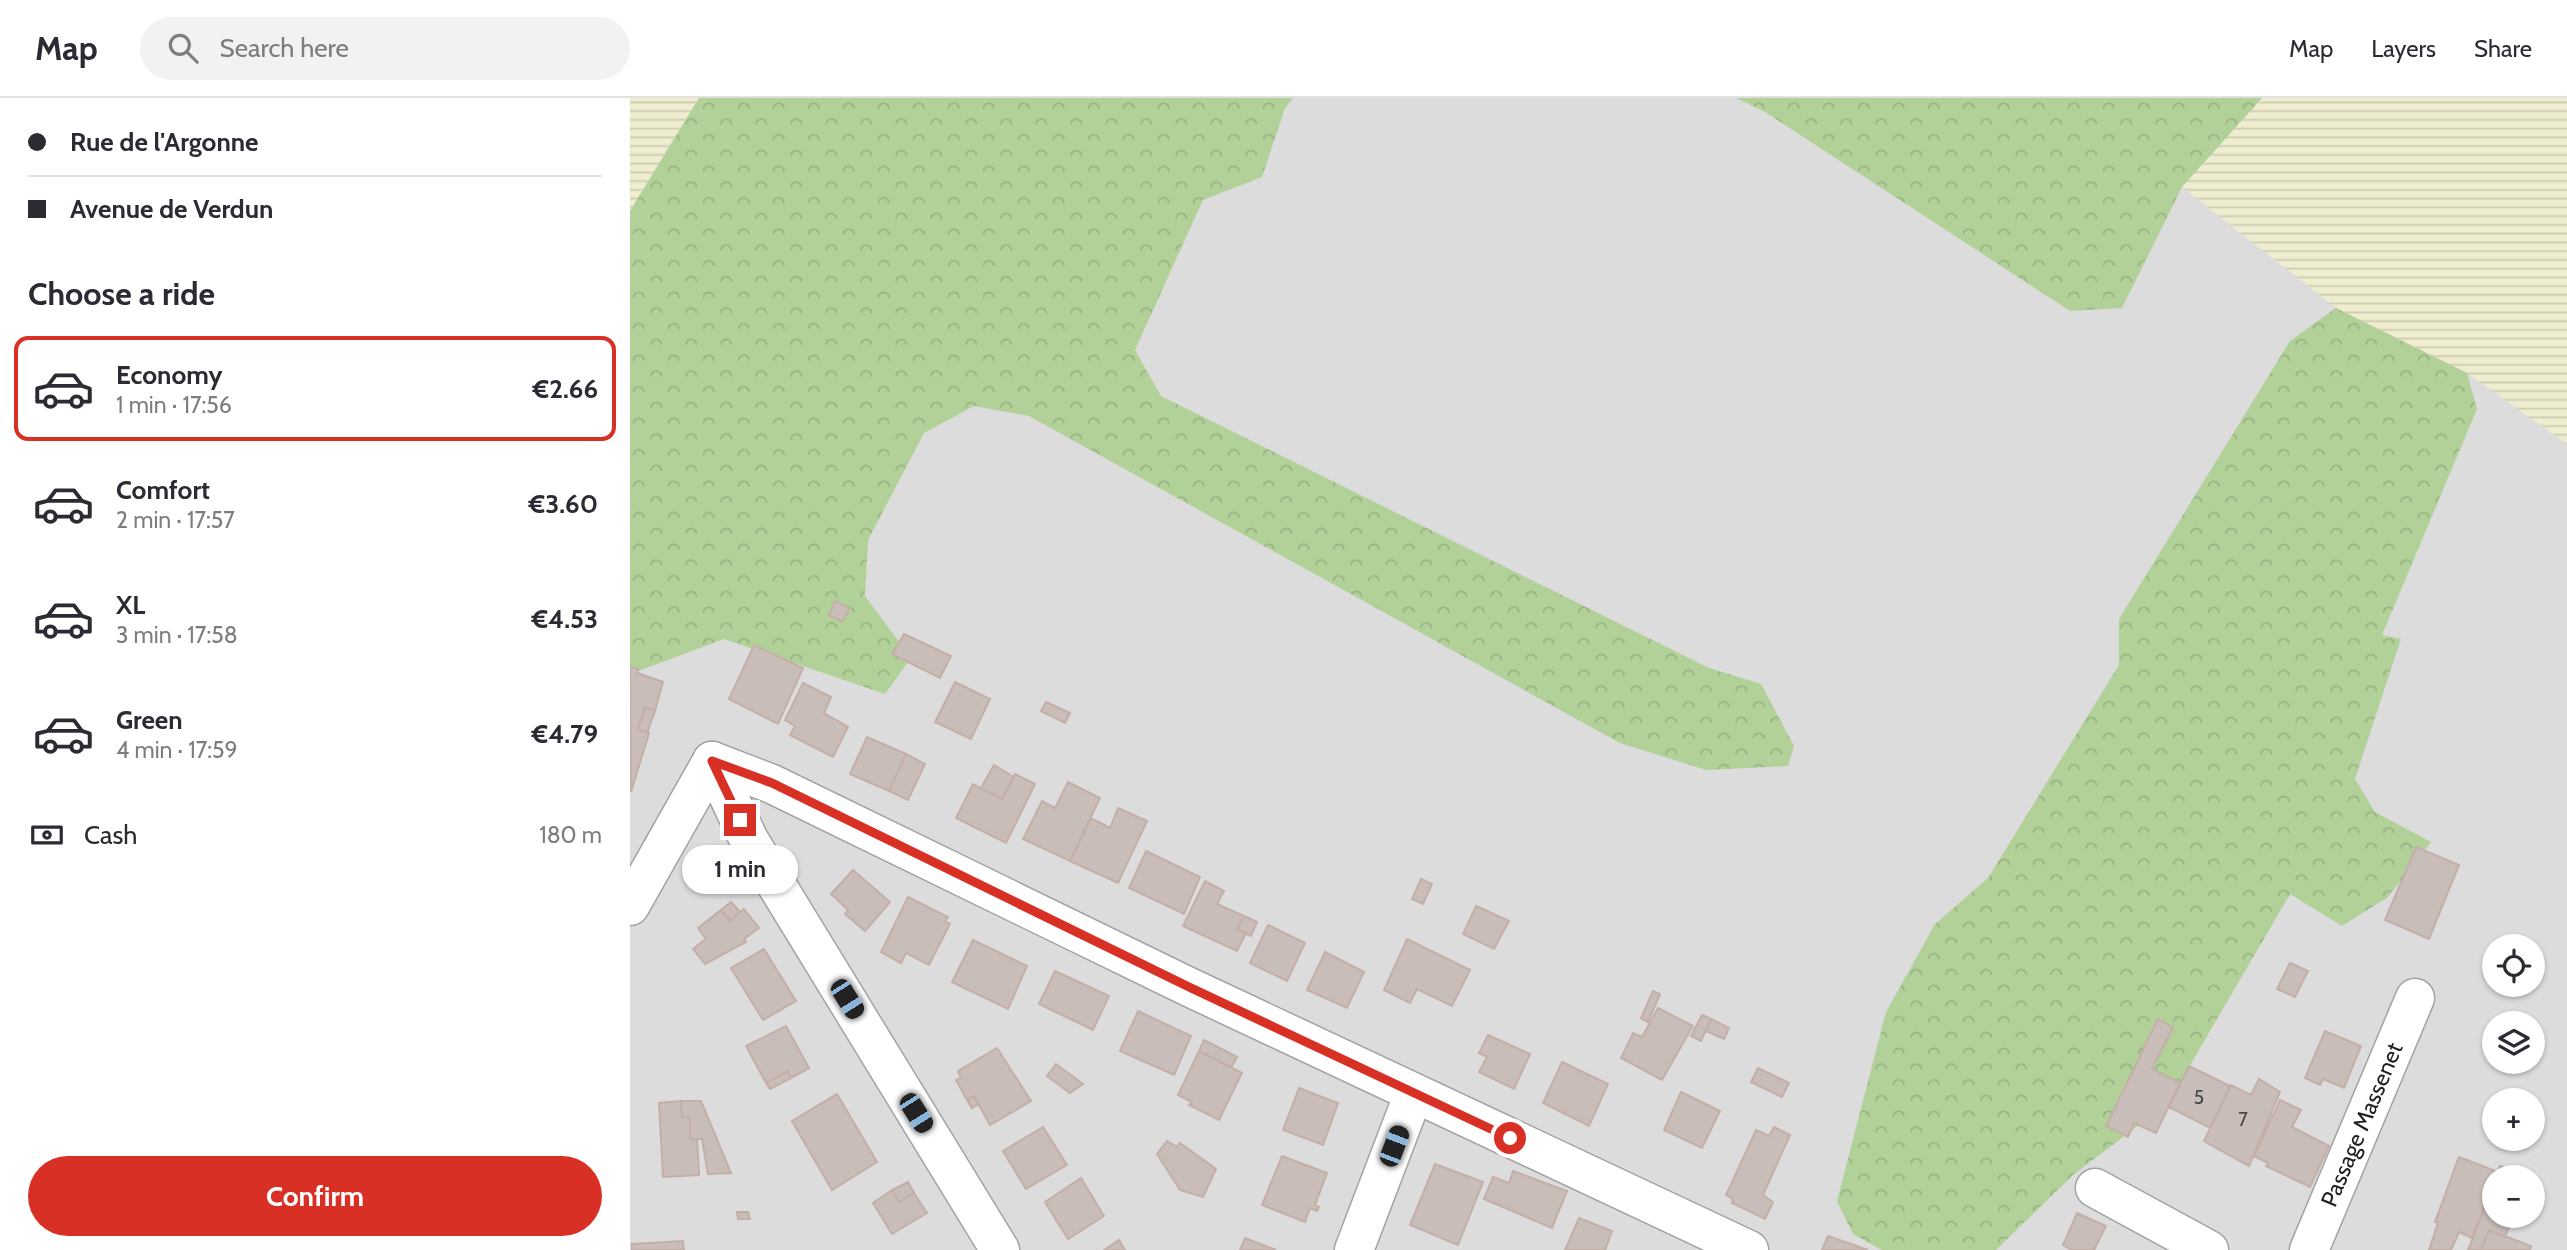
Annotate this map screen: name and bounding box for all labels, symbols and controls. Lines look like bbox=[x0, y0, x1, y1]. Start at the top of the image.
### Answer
search box bbox=[140, 17, 630, 80]
text: Map bbox=[35, 28, 98, 68]
icon: search bbox=[164, 29, 202, 67]
text: Search here bbox=[220, 32, 349, 64]
text: Map bbox=[2289, 34, 2333, 63]
text: Layers bbox=[2371, 34, 2436, 63]
text: Share bbox=[2474, 34, 2532, 63]
text: Rue de l'Argonne bbox=[70, 126, 258, 158]
text: Avenue de Verdun bbox=[70, 193, 273, 225]
text: Choose a ride bbox=[28, 274, 215, 313]
icon: car bbox=[32, 357, 95, 420]
text: Economy bbox=[116, 359, 222, 391]
text: €2.66 bbox=[533, 373, 598, 405]
text: 1 min · 17:56 bbox=[116, 391, 232, 419]
icon: car bbox=[32, 472, 95, 535]
text: Comfort bbox=[116, 474, 210, 506]
text: €3.60 bbox=[529, 488, 598, 520]
text: 2 min · 17:57 bbox=[116, 506, 235, 534]
icon: car bbox=[32, 587, 95, 650]
text: XL bbox=[116, 589, 145, 621]
text: €4.53 bbox=[531, 603, 598, 635]
text: 3 min · 17:58 bbox=[116, 621, 238, 649]
icon: car bbox=[32, 702, 95, 765]
text: Green bbox=[116, 704, 183, 736]
text: €4.79 bbox=[532, 718, 598, 750]
text: 4 min · 17:59 bbox=[116, 736, 238, 764]
route end bbox=[724, 804, 756, 836]
icon: cash bbox=[28, 816, 66, 854]
text: Cash bbox=[84, 819, 137, 851]
text: 180 m bbox=[539, 821, 602, 849]
callout: 1 min bbox=[682, 844, 798, 894]
text: 1 min bbox=[714, 855, 766, 883]
map controls bbox=[2482, 934, 2545, 1228]
button: locate bbox=[2482, 934, 2545, 997]
car bbox=[827, 976, 868, 1022]
button: layers bbox=[2482, 1011, 2545, 1074]
street label: Passage Massenet bbox=[2315, 1038, 2409, 1211]
house number: 5 bbox=[2194, 1086, 2204, 1109]
button: + bbox=[2482, 1088, 2545, 1151]
car bbox=[896, 1090, 937, 1136]
house number: 7 bbox=[2238, 1108, 2248, 1131]
route start bbox=[1494, 1122, 1526, 1154]
car bbox=[1377, 1123, 1412, 1169]
button: Confirm bbox=[28, 1156, 602, 1236]
button: − bbox=[2482, 1165, 2545, 1228]

